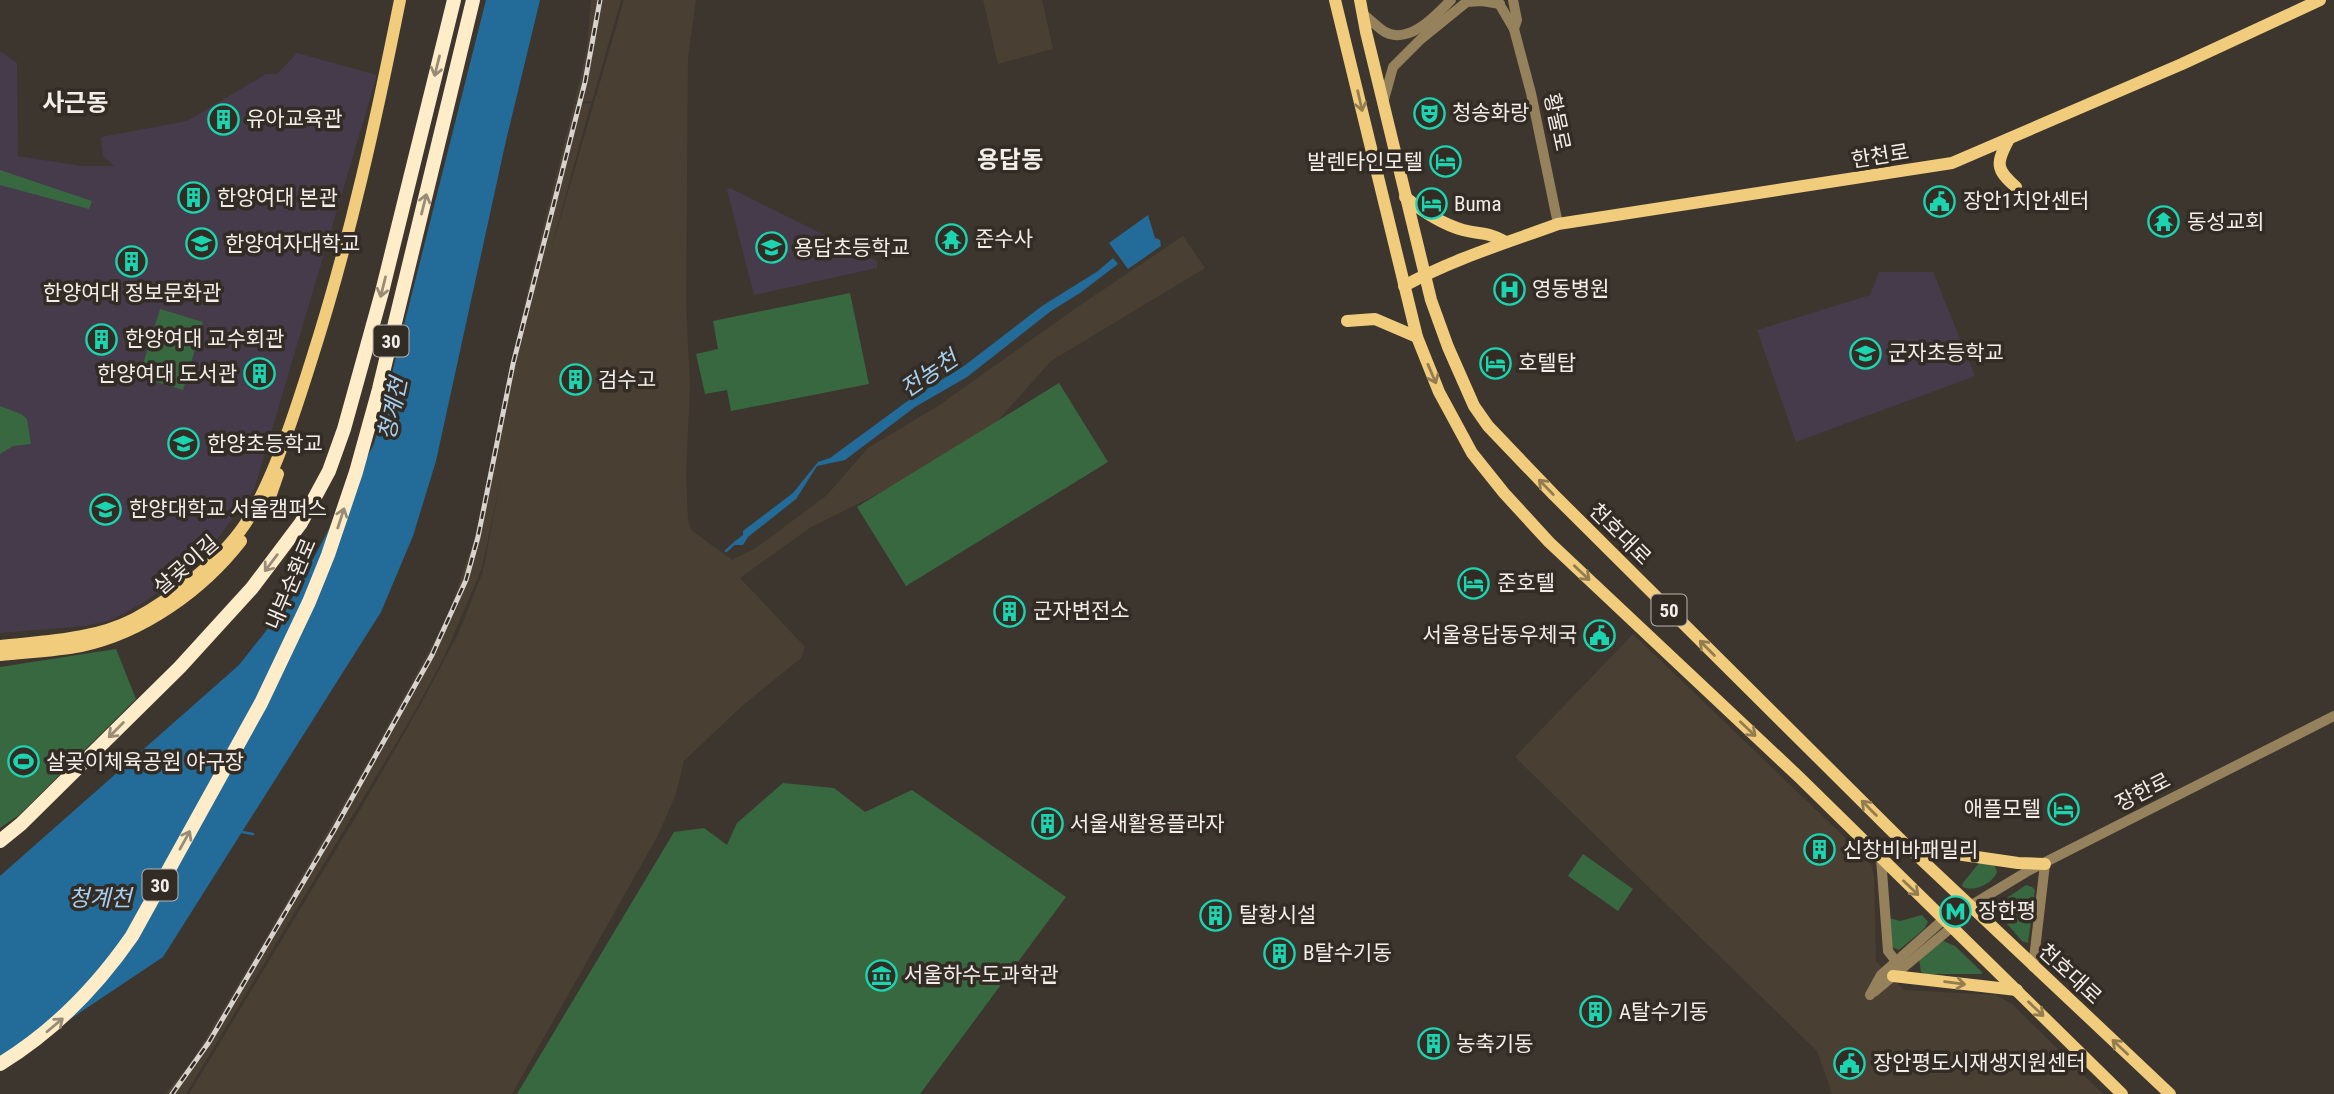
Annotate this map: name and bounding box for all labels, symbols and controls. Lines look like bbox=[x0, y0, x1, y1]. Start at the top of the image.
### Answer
one-way arrow bbox=[430, 54, 443, 77]
district label: 사근동 bbox=[42, 89, 108, 117]
one-way arrow bbox=[1354, 89, 1367, 112]
street label: 황물로 bbox=[1539, 91, 1575, 153]
theatre icon: 청송화랑 bbox=[1412, 96, 1446, 130]
place label: 청송화랑 bbox=[1452, 101, 1529, 125]
building icon: 유아교육관 bbox=[206, 102, 240, 136]
place label: 유아교육관 bbox=[246, 107, 343, 131]
street label: 한천로 bbox=[1849, 140, 1911, 172]
hotel icon: 발렌타인모텔 bbox=[1429, 145, 1463, 179]
district label: 용답동 bbox=[977, 146, 1043, 174]
place label: 발렌타인모텔 bbox=[1307, 150, 1423, 174]
building icon: 한양여대 본관 bbox=[177, 181, 211, 215]
public building icon: 장안1치안센터 bbox=[1923, 184, 1957, 218]
place label: 한양여대 본관 bbox=[217, 186, 338, 210]
hotel icon: Buma bbox=[1414, 187, 1448, 221]
place label: 장안1치안센터 bbox=[1963, 189, 2089, 213]
place label: Buma bbox=[1454, 192, 1502, 216]
one-way arrow bbox=[418, 193, 431, 215]
temple icon: 동성교회 bbox=[2147, 205, 2181, 239]
place label: 동성교회 bbox=[2187, 210, 2264, 234]
temple icon: 준수사 bbox=[935, 222, 969, 256]
school or university icon: 한양여자대학교 bbox=[185, 227, 219, 261]
place label: 준수사 bbox=[975, 227, 1033, 251]
school or university icon: 용답초등학교 bbox=[754, 231, 788, 265]
place label: 한양여자대학교 bbox=[225, 232, 360, 256]
place label: 용답초등학교 bbox=[794, 236, 910, 260]
building icon: 한양여대 정보문화관 bbox=[115, 244, 149, 278]
hospital icon: 영동병원 bbox=[1492, 272, 1526, 306]
one-way arrow bbox=[376, 275, 389, 298]
place label: 영동병원 bbox=[1532, 277, 1609, 301]
place label: 한양여대 정보문화관 bbox=[43, 281, 221, 305]
building icon: 한양여대 교수회관 bbox=[85, 322, 119, 356]
road number: 30 bbox=[374, 326, 408, 356]
place label: 한양여대 교수회관 bbox=[125, 327, 284, 351]
school or university icon: 군자초등학교 bbox=[1848, 336, 1882, 370]
place label: 군자초등학교 bbox=[1888, 341, 2004, 365]
water label: 전농천 bbox=[895, 343, 965, 403]
hotel icon: 호텔탑 bbox=[1478, 346, 1512, 380]
place label: 호텔탑 bbox=[1518, 351, 1576, 375]
building icon: 한양여대 도서관 bbox=[243, 357, 277, 391]
place label: 한양여대 도서관 bbox=[97, 362, 237, 386]
building icon: 검수고 bbox=[558, 363, 592, 397]
one-way arrow bbox=[1426, 363, 1439, 385]
place label: 검수고 bbox=[598, 368, 656, 392]
water label: 청계천 bbox=[373, 372, 413, 443]
school or university icon: 한양초등학교 bbox=[167, 427, 201, 461]
place label: 한양초등학교 bbox=[207, 432, 323, 456]
one-way arrow bbox=[1537, 479, 1554, 496]
school or university icon: 한양대학교 서울캠퍼스 bbox=[89, 492, 123, 526]
place label: 한양대학교 서울캠퍼스 bbox=[129, 497, 327, 521]
street label: 천호대로 bbox=[1584, 498, 1656, 570]
one-way arrow bbox=[335, 507, 348, 529]
street label: 살곶이길 bbox=[149, 531, 223, 599]
street label: 내부순환로 bbox=[261, 535, 321, 633]
one-way arrow bbox=[263, 553, 278, 572]
one-way arrow bbox=[1573, 565, 1590, 582]
hotel icon: 준호텔 bbox=[1457, 566, 1491, 600]
place label: 준호텔 bbox=[1497, 571, 1555, 595]
building icon: 군자변전소 bbox=[993, 594, 1027, 628]
road number: 50 bbox=[1652, 594, 1686, 625]
place label: 군자변전소 bbox=[1033, 599, 1130, 623]
public building icon: 서울용답동우체국 bbox=[1583, 618, 1617, 652]
place label: 서울용답동우체국 bbox=[1422, 623, 1577, 647]
one-way arrow bbox=[1699, 639, 1716, 656]
one-way arrow bbox=[108, 721, 125, 738]
one-way arrow bbox=[1739, 721, 1757, 737]
sports icon: 살곶이체육공원 야구장 bbox=[6, 745, 40, 779]
place label: 살곶이체육공원 야구장 bbox=[46, 750, 244, 774]
street label: 장한로 bbox=[2112, 768, 2174, 816]
hotel icon: 애플모텔 bbox=[2047, 792, 2081, 826]
place label: 애플모텔 bbox=[1964, 797, 2041, 821]
one-way arrow bbox=[1860, 799, 1877, 816]
building icon: 서울새활용플라자 bbox=[1030, 807, 1064, 841]
place label: 서울새활용플라자 bbox=[1070, 812, 1225, 836]
one-way arrow bbox=[179, 830, 192, 851]
building icon: 신창비바패밀리 bbox=[1803, 833, 1837, 867]
place label: 신창비바패밀리 bbox=[1843, 838, 1978, 862]
road number: 30 bbox=[142, 870, 178, 900]
one-way arrow bbox=[1902, 879, 1919, 896]
water label: 청계천 bbox=[68, 885, 135, 912]
metro station icon: 장한평 bbox=[1938, 894, 1972, 928]
building icon: 탈황시설 bbox=[1199, 898, 1233, 932]
place label: 장한평 bbox=[1978, 899, 2036, 923]
place label: 탈황시설 bbox=[1239, 903, 1316, 927]
building icon: B탈수기동 bbox=[1263, 936, 1297, 970]
street label: 천호대로 bbox=[2034, 939, 2106, 1009]
place label: B탈수기동 bbox=[1303, 941, 1392, 965]
museum icon: 서울하수도과학관 bbox=[864, 958, 898, 992]
place label: 서울하수도과학관 bbox=[904, 963, 1059, 987]
one-way arrow bbox=[1943, 977, 1966, 990]
building icon: A탈수기동 bbox=[1579, 995, 1613, 1029]
place label: A탈수기동 bbox=[1619, 1000, 1708, 1024]
one-way arrow bbox=[2027, 1001, 2044, 1018]
one-way arrow bbox=[46, 1017, 64, 1032]
building icon: 농축기동 bbox=[1416, 1027, 1450, 1061]
place label: 농축기동 bbox=[1456, 1032, 1533, 1056]
one-way arrow bbox=[2112, 1039, 2129, 1056]
public building icon: 장안평도시재생지원센터 bbox=[1833, 1046, 1867, 1080]
place label: 장안평도시재생지원센터 bbox=[1873, 1051, 2086, 1075]

